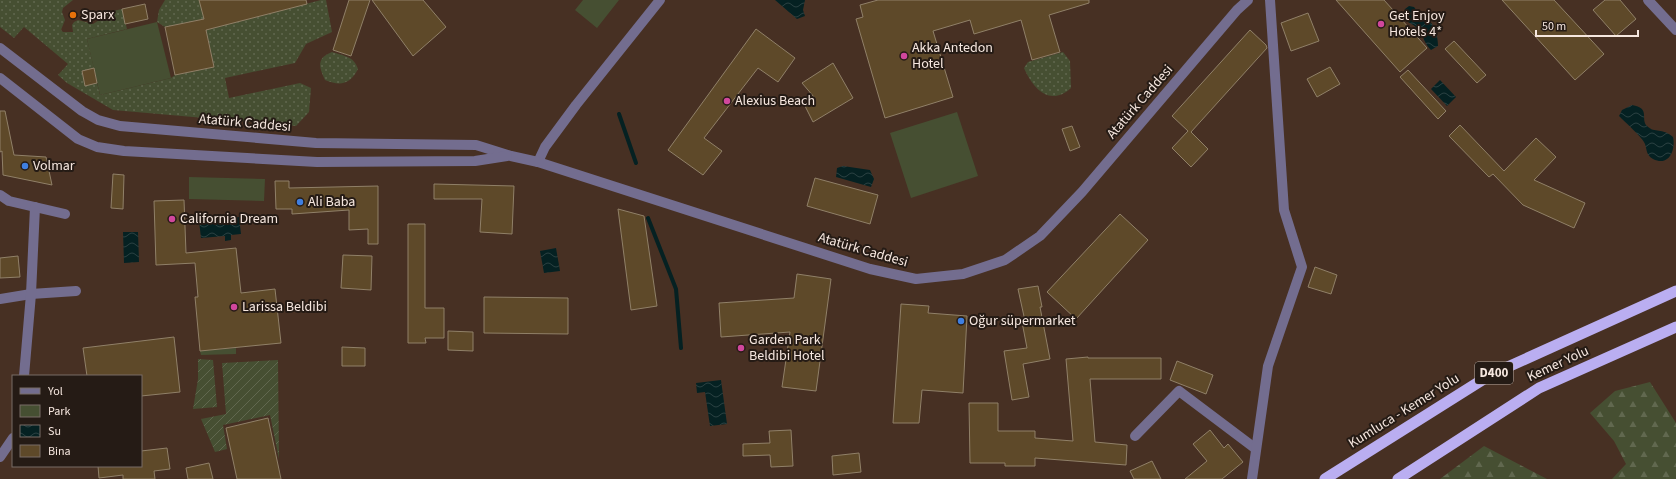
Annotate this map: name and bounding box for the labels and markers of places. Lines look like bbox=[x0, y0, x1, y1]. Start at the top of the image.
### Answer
place label: Sparx bbox=[81, 5, 115, 25]
place label: Get Enjoy Hotels 4* bbox=[1389, 6, 1445, 42]
marker: Sparx bbox=[68, 10, 78, 20]
marker: Get Enjoy Hotels 4* bbox=[1376, 19, 1386, 29]
place label: Akka Antedon Hotel bbox=[912, 38, 993, 74]
marker: Akka Antedon Hotel bbox=[899, 51, 909, 61]
place label: Alexius Beach bbox=[735, 91, 815, 111]
marker: Alexius Beach bbox=[722, 96, 732, 106]
place label: Volmar bbox=[33, 156, 75, 176]
marker: Volmar bbox=[20, 161, 30, 171]
place label: Ali Baba bbox=[308, 192, 355, 212]
marker: Ali Baba bbox=[295, 197, 305, 207]
place label: California Dream bbox=[180, 209, 278, 229]
marker: California Dream bbox=[167, 214, 177, 224]
place label: Larissa Beldibi bbox=[242, 297, 327, 317]
marker: Larissa Beldibi bbox=[229, 302, 239, 312]
place label: Oğur süpermarket bbox=[969, 311, 1076, 331]
marker: Oğur süpermarket bbox=[956, 316, 966, 326]
place label: Garden Park Beldibi Hotel bbox=[749, 330, 825, 366]
marker: Garden Park Beldibi Hotel bbox=[736, 343, 746, 353]

